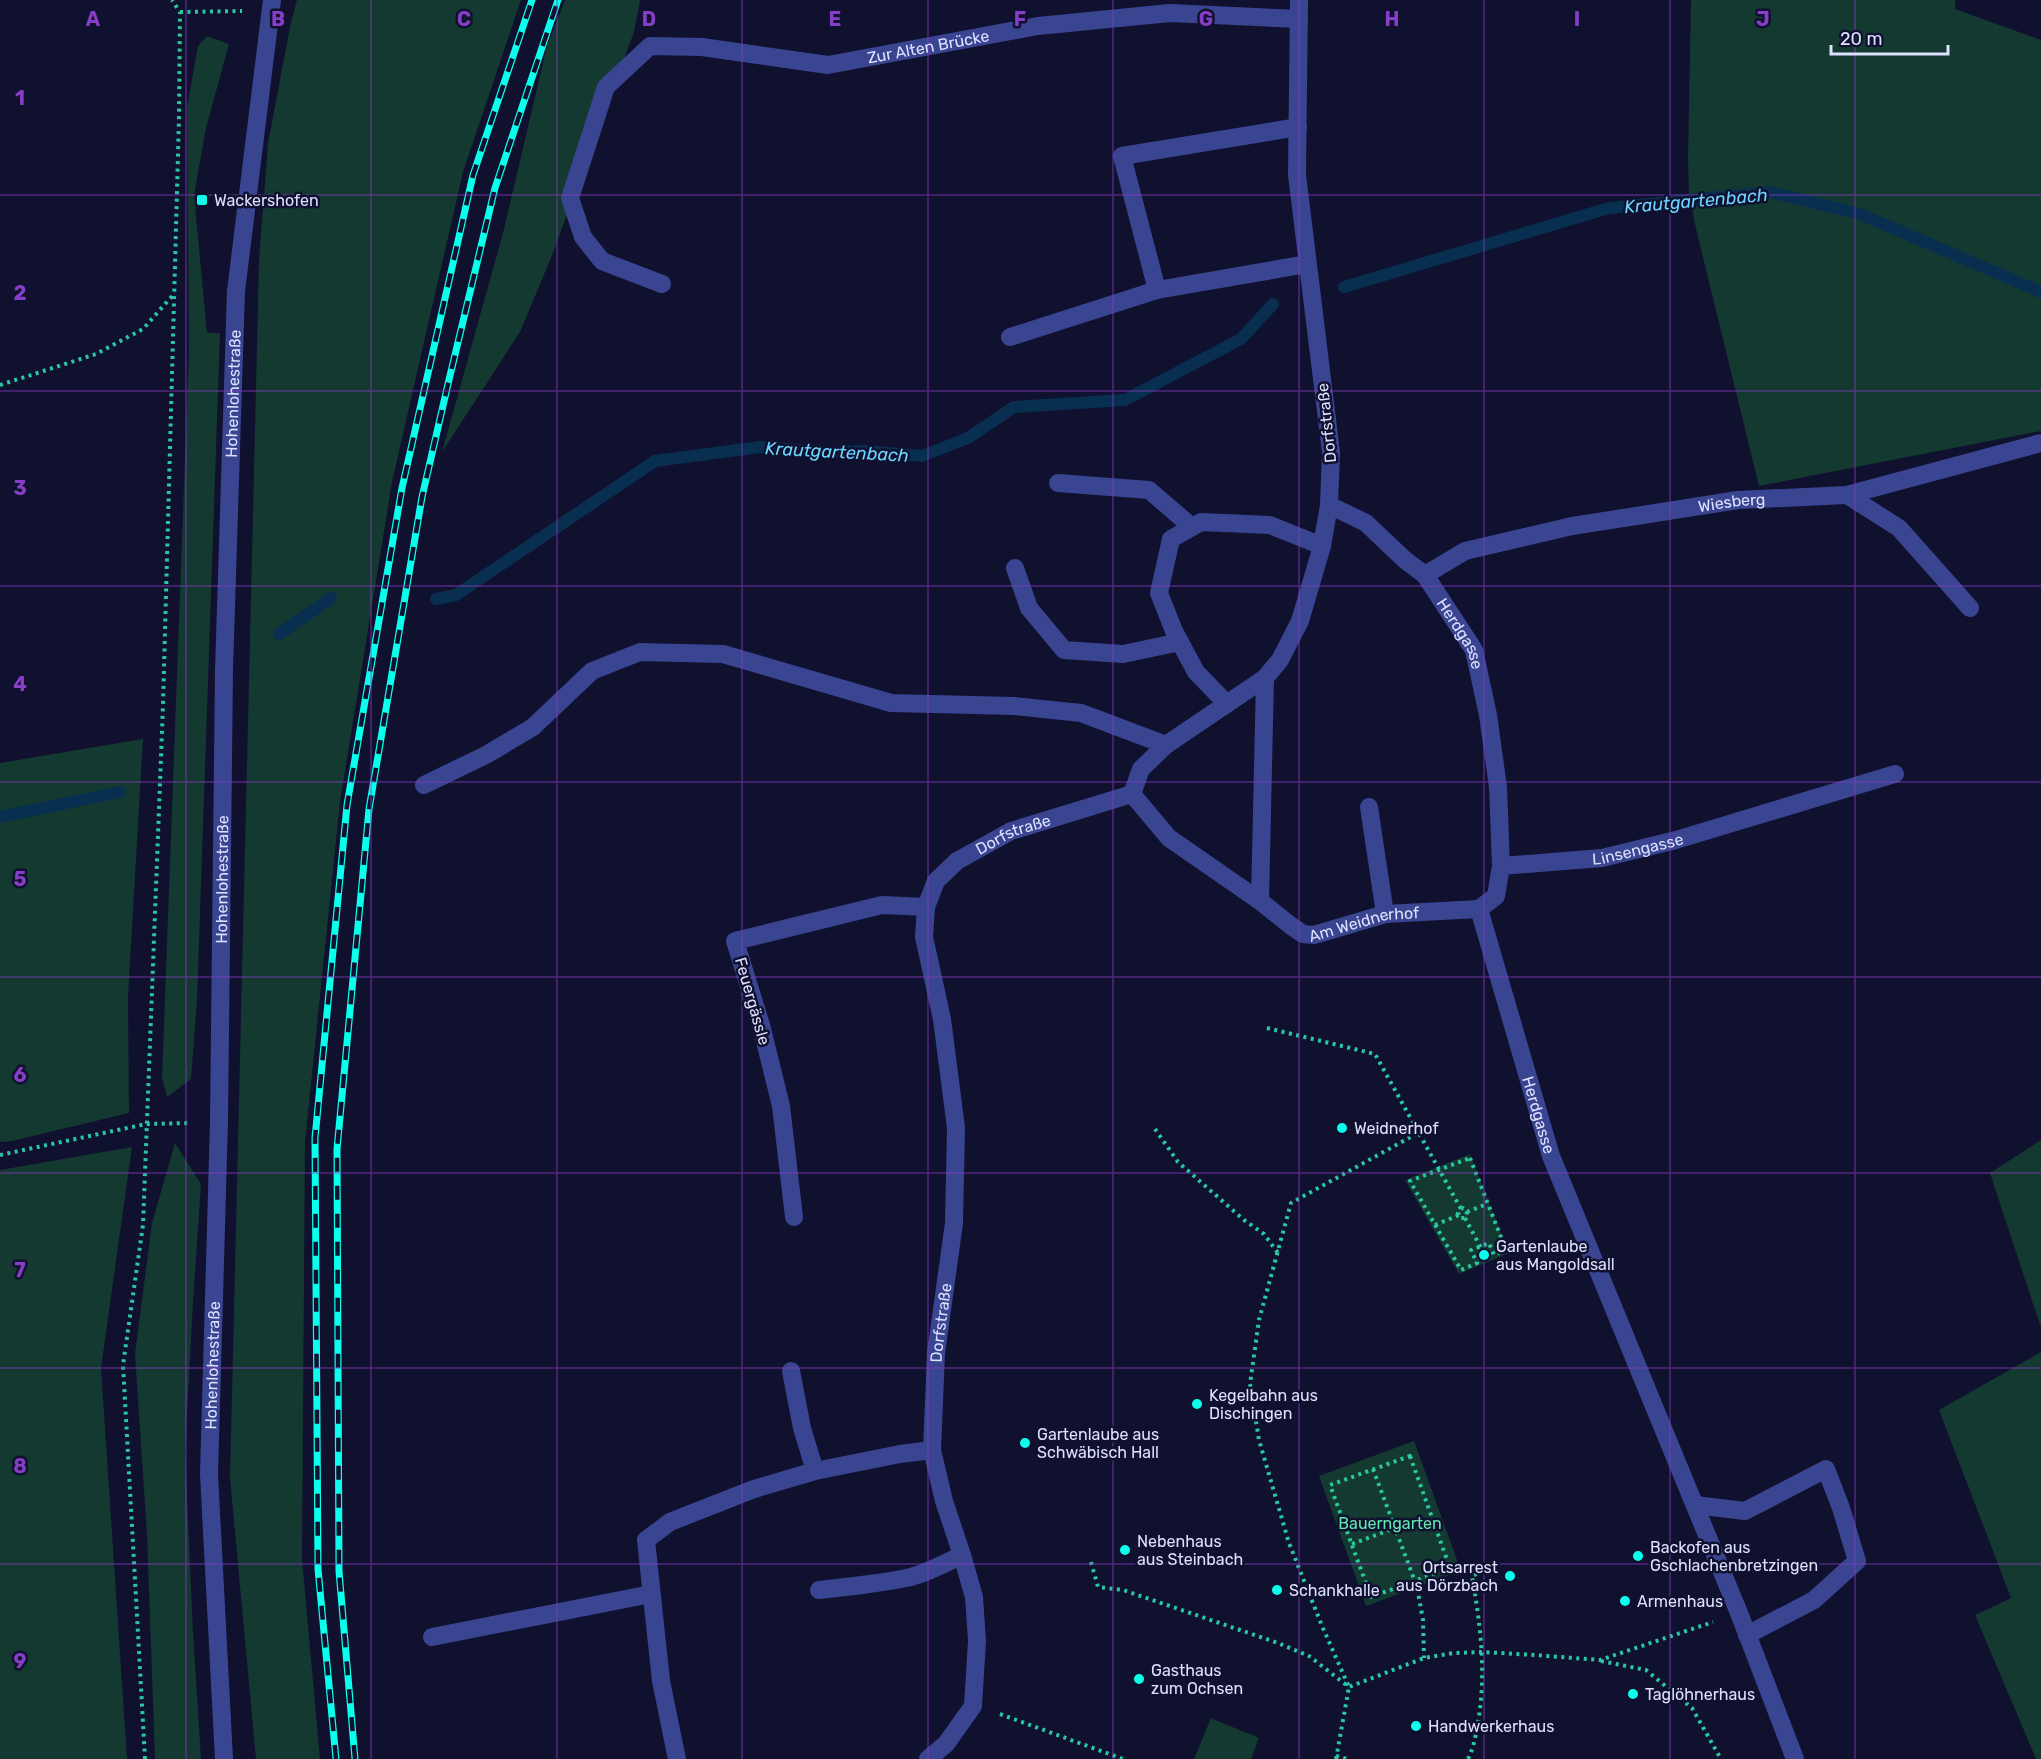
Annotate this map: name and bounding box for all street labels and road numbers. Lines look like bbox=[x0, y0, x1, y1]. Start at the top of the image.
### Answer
street label: Zur Alten Brücke bbox=[866, 26, 991, 68]
street label: Hohenlohestraße bbox=[222, 329, 245, 458]
street label: Dorfstraße bbox=[1313, 382, 1340, 464]
street label: Wiesberg bbox=[1697, 490, 1766, 516]
street label: Herdgasse bbox=[1433, 595, 1487, 671]
street label: Dorfstraße bbox=[972, 810, 1053, 859]
street label: Hohenlohestraße bbox=[212, 815, 232, 944]
street label: Linsengasse bbox=[1591, 829, 1686, 869]
street label: Am Weidnerhof bbox=[1307, 903, 1420, 946]
street label: Feuergässle bbox=[731, 955, 774, 1047]
street label: Herdgasse bbox=[1518, 1074, 1559, 1156]
street label: Dorfstraße bbox=[927, 1282, 956, 1363]
street label: Hohenlohestraße bbox=[201, 1301, 224, 1430]

